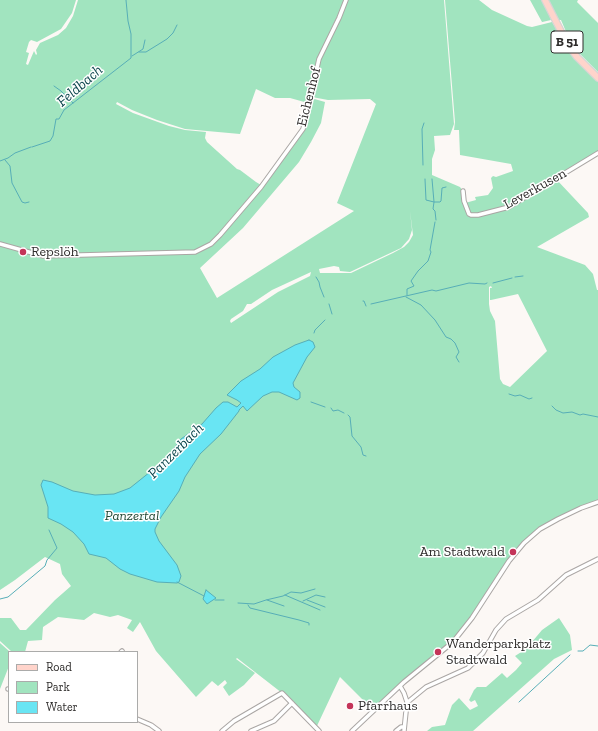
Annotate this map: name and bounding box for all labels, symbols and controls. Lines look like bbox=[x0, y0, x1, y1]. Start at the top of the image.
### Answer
road number: B 51 bbox=[551, 31, 583, 53]
water label: Feldbach bbox=[53, 61, 107, 111]
street label: Eichenhof bbox=[294, 66, 324, 128]
street label: Leverkusen bbox=[501, 165, 569, 213]
place label: Repslöh bbox=[31, 244, 79, 260]
marker: Repslöh bbox=[18, 247, 28, 257]
water label: Panzerbach bbox=[144, 419, 208, 483]
park label: Panzertal bbox=[105, 508, 159, 524]
place label: Am Stadtwald bbox=[419, 544, 505, 560]
marker: Am Stadtwald bbox=[508, 547, 518, 557]
place label: Wanderparkplatz Stadtwald bbox=[446, 636, 551, 668]
marker: Wanderparkplatz Stadtwald bbox=[433, 647, 443, 657]
legend bbox=[8, 651, 138, 723]
text: Road bbox=[46, 660, 72, 674]
text: Park bbox=[46, 680, 70, 694]
place label: Pfarrhaus bbox=[358, 698, 418, 714]
text: Water bbox=[46, 700, 78, 714]
marker: Pfarrhaus bbox=[345, 701, 355, 711]

